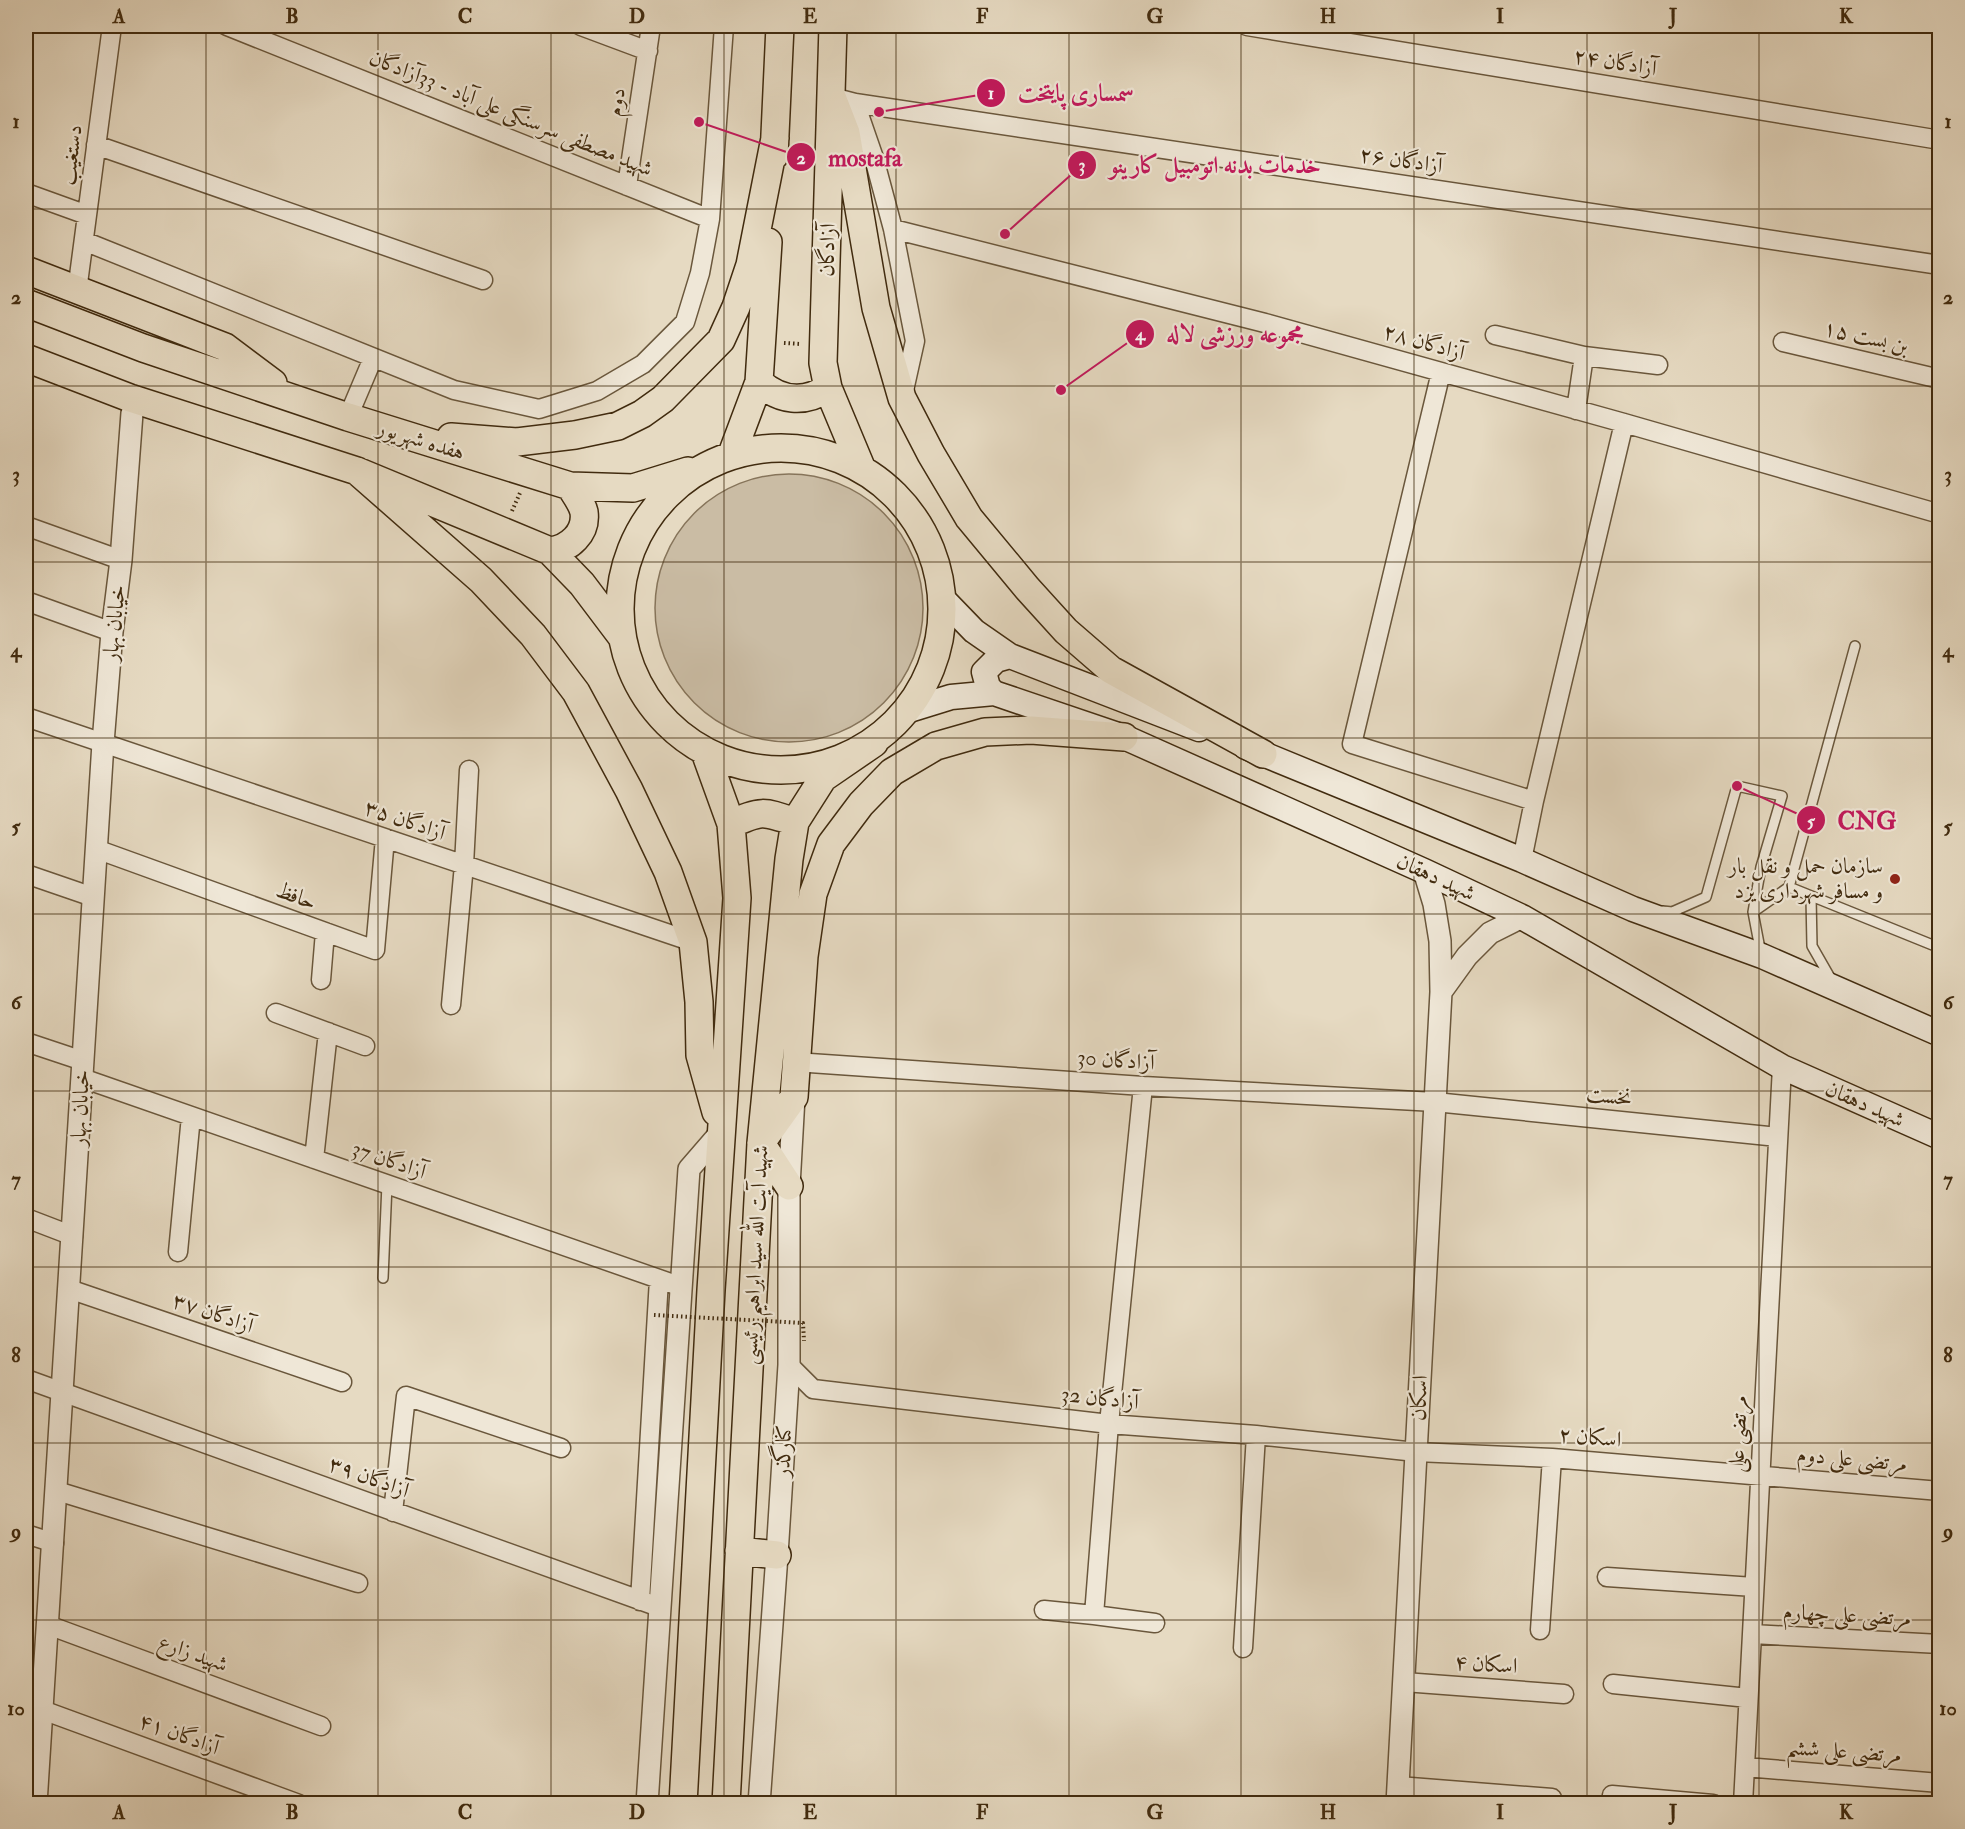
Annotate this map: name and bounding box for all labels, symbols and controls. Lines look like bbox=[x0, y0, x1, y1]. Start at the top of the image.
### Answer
text: A bbox=[112, 4, 126, 29]
text: B bbox=[285, 4, 299, 29]
text: C bbox=[458, 4, 472, 29]
text: D bbox=[629, 4, 645, 29]
text: E bbox=[803, 4, 818, 29]
text: F bbox=[976, 4, 989, 29]
text: G bbox=[1147, 4, 1164, 29]
text: H bbox=[1320, 4, 1336, 29]
text: I bbox=[1496, 4, 1504, 29]
text: J bbox=[1668, 4, 1677, 29]
text: K bbox=[1839, 4, 1854, 29]
street label: ۲۴ آزادگان bbox=[1571, 42, 1661, 83]
street label: شهید مصطفی سرسنگی علی آباد - 33آزادگان bbox=[364, 43, 657, 185]
callout: سمساری پایتخت bbox=[976, 72, 1146, 114]
text: سمساری پایتخت bbox=[1018, 78, 1134, 111]
text: 1 bbox=[988, 82, 994, 105]
street label: دوم bbox=[600, 86, 637, 119]
text: 1 bbox=[12, 109, 20, 134]
text: 1 bbox=[1944, 109, 1952, 134]
street label: دستغیب bbox=[53, 123, 89, 187]
callout: mostafa bbox=[786, 136, 914, 178]
street label: ۲۶ آزادگان bbox=[1357, 140, 1447, 180]
text: mostafa bbox=[828, 143, 903, 174]
callout: خدمات بدنه اتومبیل کارینو bbox=[1067, 144, 1333, 186]
text: 2 bbox=[796, 147, 806, 170]
text: خدمات بدنه اتومبیل کارینو bbox=[1106, 150, 1321, 182]
text: 3 bbox=[1079, 154, 1086, 177]
street label: آزادگان bbox=[812, 221, 842, 277]
text: 2 bbox=[11, 285, 21, 310]
text: 2 bbox=[1943, 285, 1953, 310]
callout: مجموعه ورزشی لاله bbox=[1125, 313, 1316, 355]
street label: بن بست ۱۵ bbox=[1821, 314, 1911, 360]
street label: ۲۸ آزادگان bbox=[1380, 317, 1470, 368]
text: مجموعه ورزشی لاله bbox=[1166, 319, 1304, 351]
text: 4 bbox=[1134, 323, 1146, 346]
street label: هفده شهریور bbox=[372, 413, 468, 467]
text: 3 bbox=[12, 462, 20, 487]
text: 3 bbox=[1944, 462, 1952, 487]
street label: خیابان بهار bbox=[96, 583, 132, 665]
text: 4 bbox=[10, 638, 23, 663]
text: 4 bbox=[1942, 638, 1955, 663]
street label: آزادگان ۳۵ bbox=[361, 793, 451, 848]
callout: CNG bbox=[1796, 799, 1909, 841]
text: CNG bbox=[1838, 806, 1896, 837]
text: 5 bbox=[1807, 810, 1816, 833]
text: 5 bbox=[12, 814, 22, 839]
text: 5 bbox=[1944, 814, 1954, 839]
street label: شهید دهقان bbox=[1392, 847, 1480, 907]
place label: سازمان حمل و نقل بار و مسافر شهرداری یزد bbox=[1726, 852, 1883, 905]
marker: سازمان حمل و نقل بار و مسافر شهرداری یزد bbox=[1888, 872, 1902, 886]
street label: حافظ bbox=[272, 876, 320, 916]
text: 6 bbox=[11, 990, 23, 1015]
text: 6 bbox=[1943, 990, 1955, 1015]
street label: آزادگان 30 bbox=[1076, 1043, 1158, 1077]
street label: خیابان بهار bbox=[64, 1069, 96, 1149]
street label: شهید دهقان bbox=[1821, 1074, 1909, 1134]
street label: نخست bbox=[1585, 1080, 1633, 1112]
street label: آزادگان 37 bbox=[348, 1134, 432, 1186]
street label: شهید آیت الله سید ابراهیم رئیسی bbox=[731, 1144, 782, 1366]
text: 7 bbox=[11, 1167, 21, 1192]
text: 7 bbox=[1943, 1167, 1953, 1192]
street label: آزادگان ۳۷ bbox=[169, 1286, 259, 1341]
text: 8 bbox=[11, 1343, 21, 1368]
text: 8 bbox=[1943, 1343, 1953, 1368]
street label: اسکان bbox=[1404, 1374, 1434, 1422]
street label: آزادگان 32 bbox=[1060, 1380, 1142, 1416]
street label: مرتضی علی bbox=[1722, 1395, 1756, 1473]
street label: اسکان ۲ bbox=[1557, 1420, 1623, 1454]
street label: کنارگذر bbox=[766, 1424, 798, 1480]
street label: مرتضی علی دوم bbox=[1795, 1440, 1908, 1483]
street label: آزادگان ۳۹ bbox=[325, 1449, 415, 1505]
text: 9 bbox=[9, 1519, 21, 1544]
text: 9 bbox=[1941, 1519, 1953, 1544]
street label: مرتضی علی چهارم bbox=[1782, 1598, 1912, 1637]
street label: شهید زارع bbox=[153, 1627, 232, 1682]
street label: اسکان ۴ bbox=[1454, 1648, 1518, 1680]
text: 10 bbox=[7, 1696, 25, 1721]
text: 10 bbox=[1939, 1696, 1957, 1721]
street label: آزادگان ۴۱ bbox=[135, 1706, 225, 1762]
street label: مرتضی علی ششم bbox=[1785, 1733, 1902, 1776]
text: A bbox=[112, 1800, 126, 1825]
text: B bbox=[285, 1800, 299, 1825]
text: C bbox=[458, 1800, 472, 1825]
text: D bbox=[629, 1800, 645, 1825]
text: E bbox=[803, 1800, 818, 1825]
text: F bbox=[976, 1800, 989, 1825]
text: G bbox=[1147, 1800, 1164, 1825]
text: H bbox=[1320, 1800, 1336, 1825]
text: I bbox=[1496, 1800, 1504, 1825]
text: J bbox=[1668, 1800, 1677, 1825]
text: K bbox=[1839, 1800, 1854, 1825]

